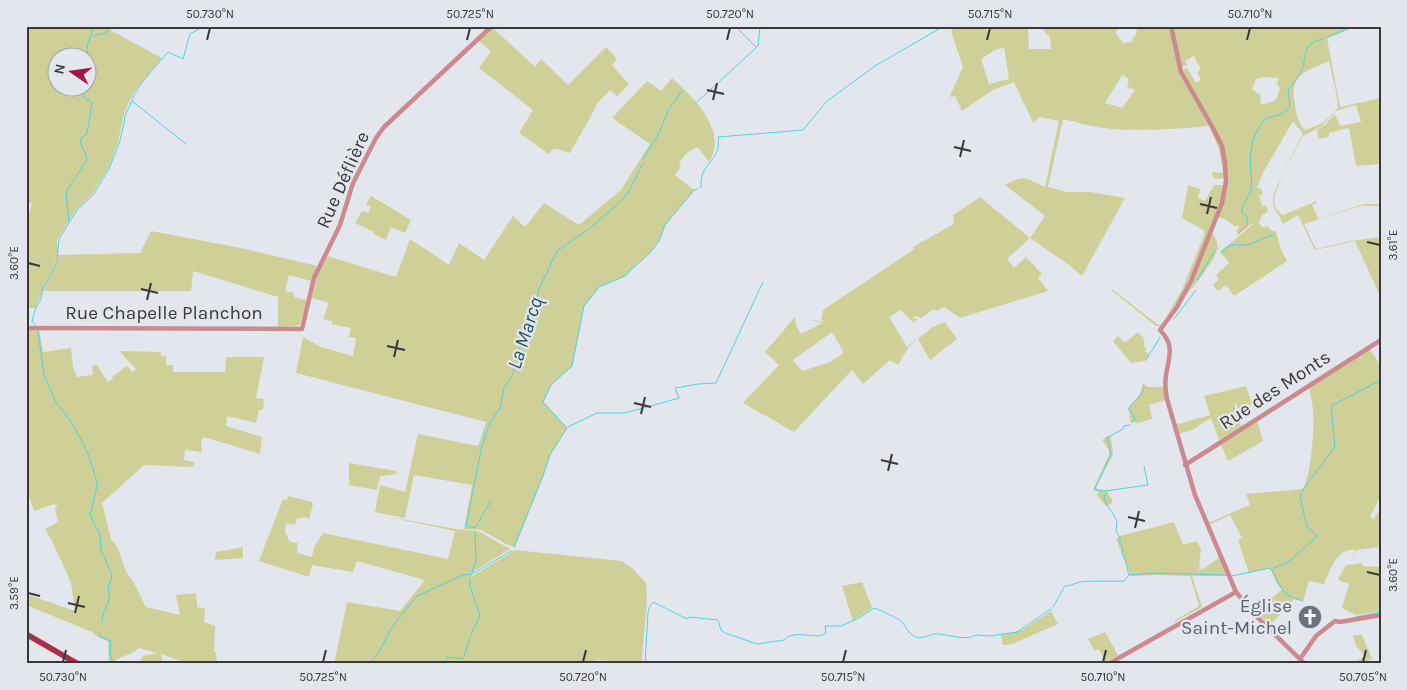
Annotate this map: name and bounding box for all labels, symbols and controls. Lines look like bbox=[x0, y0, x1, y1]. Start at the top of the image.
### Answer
text: 50.730°N bbox=[186, 7, 234, 21]
text: 50.725°N bbox=[446, 7, 494, 21]
text: 50.720°N bbox=[706, 7, 754, 21]
text: 50.715°N bbox=[968, 7, 1012, 21]
text: 50.710°N bbox=[1227, 7, 1273, 21]
north arrow bbox=[48, 48, 98, 98]
text: N bbox=[50, 62, 69, 76]
street label: Rue Déflière bbox=[312, 128, 374, 232]
text: 3.61°E bbox=[1386, 230, 1400, 260]
text: 3.60°E bbox=[7, 246, 21, 280]
water label: La Marcq bbox=[503, 294, 547, 372]
street label: Rue Chapelle Planchon bbox=[65, 302, 263, 324]
street label: Rue des Monts bbox=[1215, 346, 1335, 434]
text: 3.60°E bbox=[1386, 558, 1400, 592]
text: 3.59°E bbox=[7, 576, 21, 610]
place label: Église Saint-Michel bbox=[1181, 594, 1292, 639]
church icon: Église Saint-Michel bbox=[1297, 604, 1323, 630]
text: 50.730°N bbox=[39, 670, 87, 684]
text: 50.725°N bbox=[299, 670, 347, 684]
text: 50.720°N bbox=[559, 670, 607, 684]
text: 50.715°N bbox=[821, 670, 865, 684]
text: 50.710°N bbox=[1080, 670, 1126, 684]
text: 50.705°N bbox=[1339, 670, 1387, 684]

